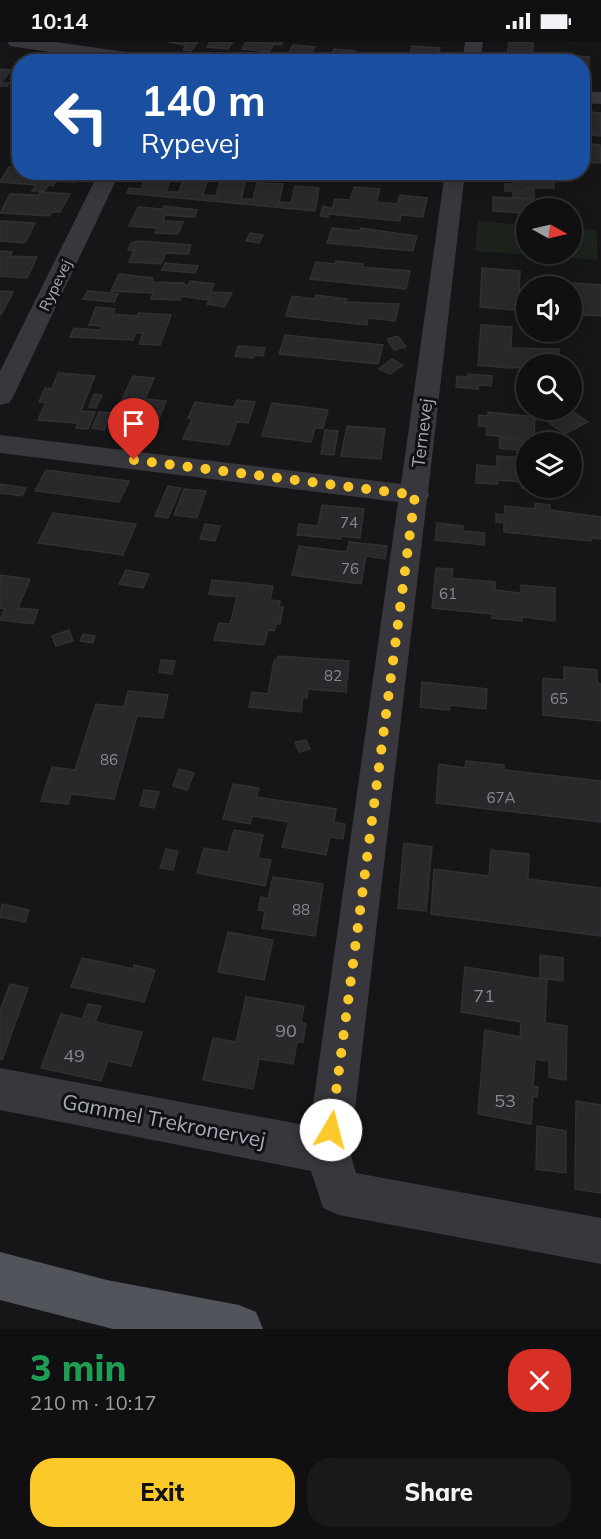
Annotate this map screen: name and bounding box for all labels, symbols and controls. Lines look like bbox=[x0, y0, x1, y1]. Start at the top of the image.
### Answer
text: 10:14 bbox=[30, 7, 88, 35]
text: 140 m bbox=[141, 74, 266, 127]
icon: left bbox=[42, 78, 120, 156]
text: Rypevej bbox=[141, 126, 240, 160]
north arrow bbox=[516, 198, 582, 264]
map controls bbox=[516, 198, 582, 498]
street label: Rypevej bbox=[34, 256, 76, 314]
button: sound bbox=[516, 276, 582, 342]
button: search bbox=[516, 354, 582, 420]
street label: Ternevej bbox=[406, 397, 438, 469]
pin bbox=[108, 398, 159, 460]
icon: arrive bbox=[117, 407, 150, 440]
button: layers bbox=[516, 432, 582, 498]
house number: 74 bbox=[340, 513, 358, 532]
house number: 76 bbox=[341, 559, 359, 578]
house number: 61 bbox=[439, 584, 457, 603]
house number: 82 bbox=[324, 666, 342, 685]
house number: 65 bbox=[550, 689, 568, 708]
house number: 86 bbox=[100, 750, 118, 769]
house number: 67A bbox=[486, 788, 516, 807]
house number: 88 bbox=[292, 900, 310, 919]
house number: 71 bbox=[473, 984, 495, 1007]
house number: 90 bbox=[275, 1019, 297, 1042]
house number: 49 bbox=[63, 1044, 85, 1067]
street label: Gammel Trekronervej bbox=[60, 1088, 268, 1152]
house number: 53 bbox=[494, 1089, 516, 1112]
position arrow bbox=[299, 1098, 363, 1162]
text: 3 min bbox=[30, 1345, 126, 1390]
button: close bbox=[508, 1349, 571, 1412]
text: 210 m · 10:17 bbox=[30, 1390, 156, 1415]
button: Exit bbox=[30, 1458, 295, 1527]
button: Share bbox=[307, 1458, 571, 1527]

